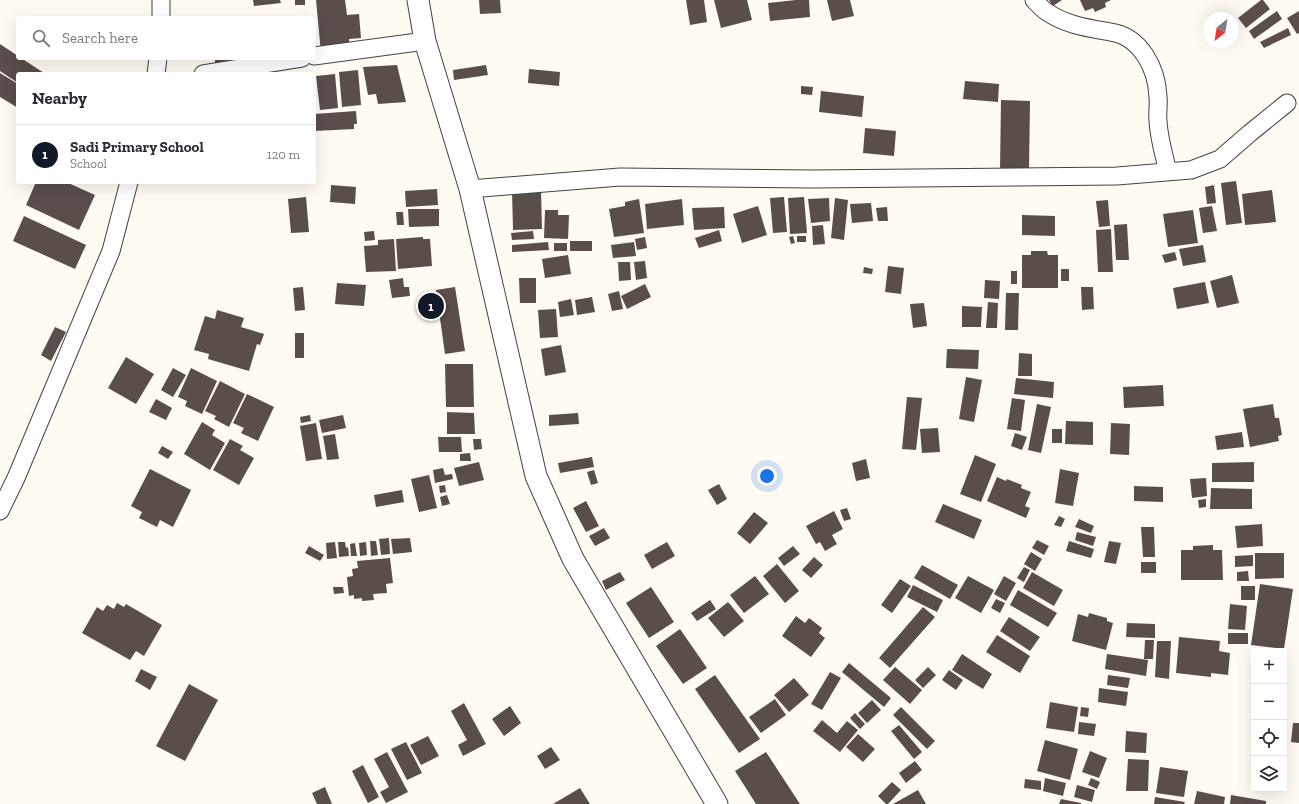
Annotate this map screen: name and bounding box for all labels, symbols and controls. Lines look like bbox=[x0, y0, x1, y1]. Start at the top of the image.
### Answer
north arrow bbox=[1203, 12, 1239, 48]
search box bbox=[16, 16, 316, 60]
icon: search bbox=[30, 27, 52, 49]
text: Search here bbox=[62, 29, 138, 47]
text: Nearby bbox=[32, 88, 87, 108]
text: Sadi Primary School bbox=[70, 138, 204, 156]
text: 1 bbox=[42, 147, 48, 162]
text: 120 m bbox=[267, 147, 300, 162]
text: School bbox=[70, 156, 107, 171]
pin: 1 bbox=[418, 291, 444, 321]
your location bbox=[757, 466, 777, 486]
map controls bbox=[1251, 648, 1287, 792]
button: + bbox=[1251, 648, 1287, 684]
button: − bbox=[1251, 684, 1287, 720]
button: locate bbox=[1251, 720, 1287, 756]
button: layers bbox=[1251, 756, 1287, 792]

